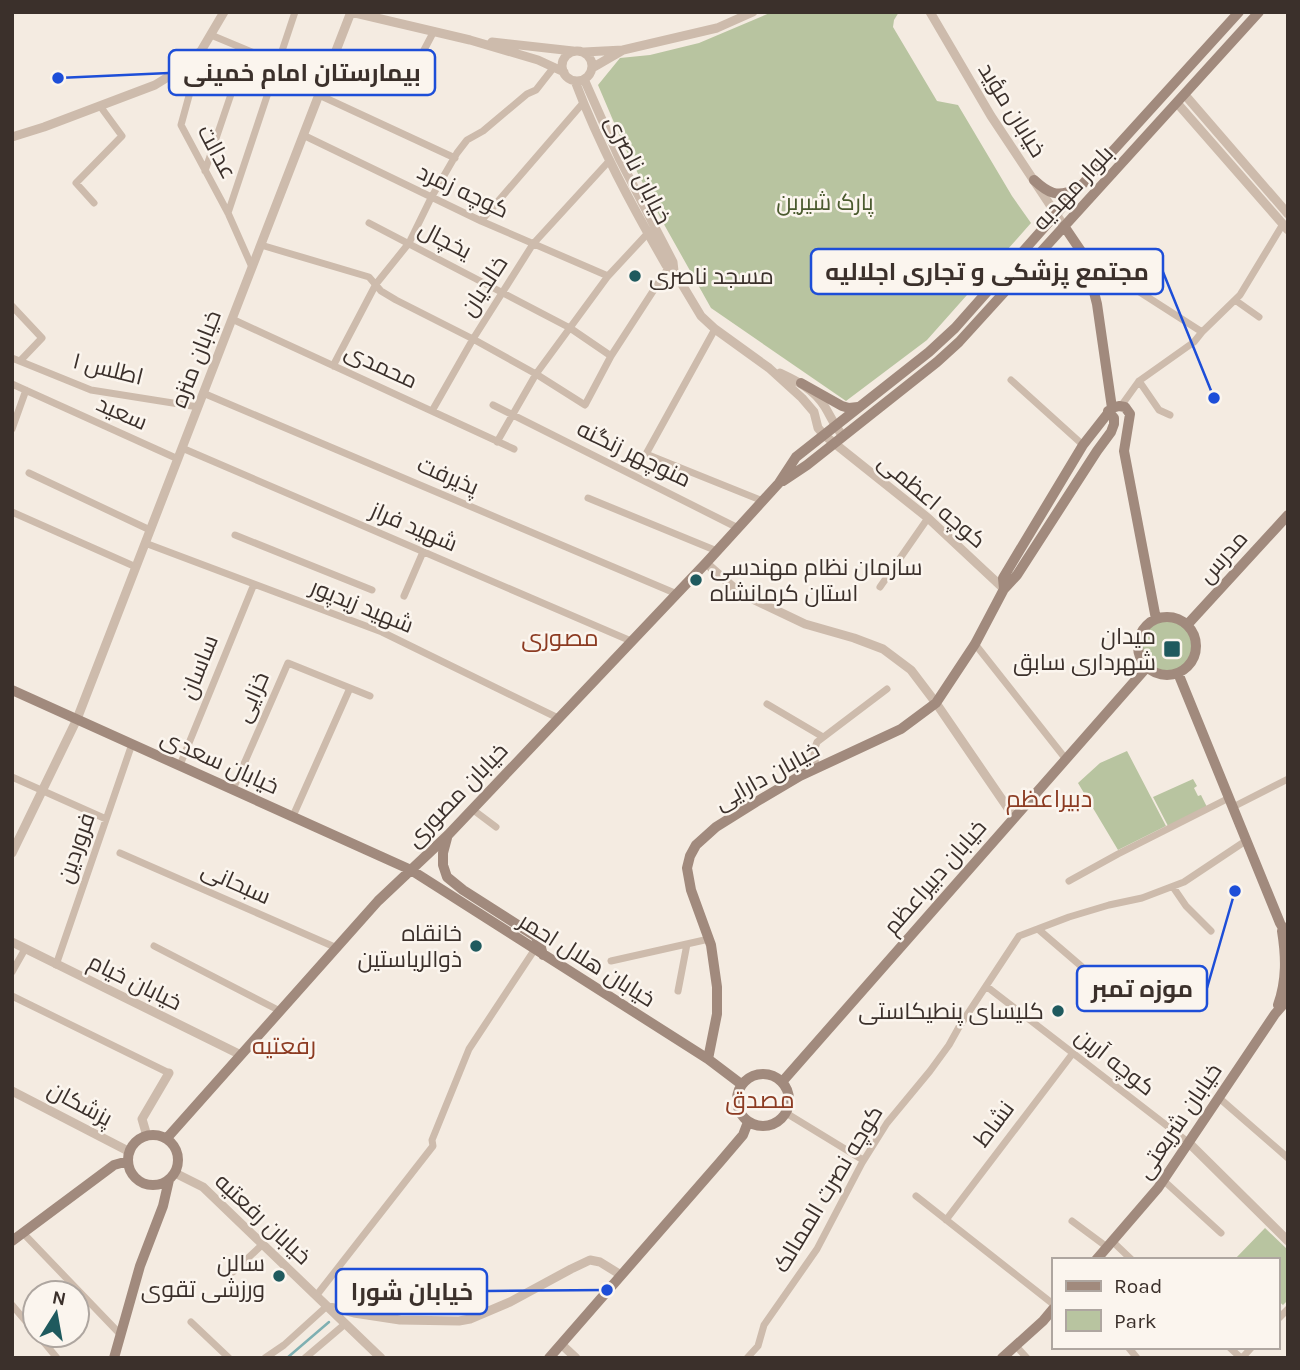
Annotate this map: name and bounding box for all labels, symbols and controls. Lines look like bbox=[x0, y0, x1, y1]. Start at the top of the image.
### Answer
callout: بیمارستان امام خمینی bbox=[169, 50, 435, 95]
street label: خیابان مؤید bbox=[972, 58, 1052, 162]
text: بیمارستان امام خمینی bbox=[183, 59, 421, 89]
street label: خیابان ناصری bbox=[599, 111, 677, 229]
street label: عدالت bbox=[192, 120, 242, 184]
street label: بلوار مهدیه bbox=[1027, 140, 1119, 236]
street label: کوچه زمرد bbox=[412, 158, 513, 225]
park label: پارک شیرین bbox=[776, 189, 874, 217]
street label: یخچال bbox=[413, 215, 476, 266]
callout: مجتمع پزشکی و تجاری اجلالیه bbox=[811, 249, 1163, 294]
street label: خالدیان bbox=[455, 251, 513, 321]
text: مجتمع پزشکی و تجاری اجلالیه bbox=[825, 258, 1149, 289]
place label: مسجد ناصری bbox=[649, 263, 774, 290]
marker: مسجد ناصری bbox=[627, 268, 643, 284]
street label: خیابان منزه bbox=[165, 307, 227, 411]
street label: محمدی bbox=[340, 337, 422, 395]
street label: اطلس ۱ bbox=[70, 347, 146, 391]
street label: سعید bbox=[92, 390, 152, 436]
street label: منوچهر زنگنه bbox=[572, 415, 695, 494]
street label: کوچه اعظمی bbox=[872, 448, 991, 555]
street label: پذیرفت bbox=[413, 451, 483, 502]
street label: شهید فراز bbox=[365, 496, 462, 557]
street label: مدرس bbox=[1193, 525, 1253, 589]
place label: سازمان نظام مهندسی استان کرمانشاه bbox=[710, 554, 923, 607]
street label: شهید زیدپور bbox=[304, 572, 417, 640]
marker: سازمان نظام مهندسی استان کرمانشاه bbox=[688, 572, 704, 588]
place label: میدان شهرداری سابق bbox=[1013, 623, 1156, 676]
district label: مصوری bbox=[521, 624, 599, 652]
street label: ساسان bbox=[174, 631, 224, 703]
marker: میدان شهرداری سابق bbox=[1162, 639, 1182, 659]
street label: خزایی bbox=[229, 668, 275, 726]
street label: خیابان سعدی bbox=[157, 724, 283, 800]
street label: خیابان دارایی bbox=[710, 736, 824, 816]
street label: خیابان مصوری bbox=[401, 737, 513, 853]
district label: دبیراعظم bbox=[1006, 785, 1092, 815]
street label: فروردین bbox=[51, 809, 101, 887]
street label: خیابان دبیراعظم bbox=[878, 814, 994, 941]
street label: سبحانی bbox=[197, 856, 275, 910]
street label: خیابان هلال احمر bbox=[512, 906, 660, 1013]
place label: خانقاه ذوالریاستین bbox=[357, 920, 462, 973]
marker: خانقاه ذوالریاستین bbox=[468, 938, 484, 954]
street label: خیابان خیام bbox=[83, 948, 186, 1018]
callout: موزه تمبر bbox=[1077, 966, 1207, 1011]
text: موزه تمبر bbox=[1090, 975, 1193, 1003]
place label: کلیسای پنطیکاستی bbox=[858, 998, 1044, 1026]
marker: کلیسای پنطیکاستی bbox=[1050, 1003, 1066, 1019]
street label: کوچه آرین bbox=[1069, 1023, 1160, 1102]
district label: رفعتیه bbox=[252, 1032, 316, 1060]
street label: خیابان شریعتی bbox=[1131, 1058, 1227, 1184]
street label: پزشکان bbox=[43, 1076, 117, 1133]
district label: مصدق bbox=[725, 1086, 795, 1115]
street label: نشاط bbox=[968, 1096, 1020, 1152]
street label: کوچه نصرت الممالک bbox=[767, 1101, 889, 1278]
street label: خیابان رفعتیه bbox=[209, 1168, 317, 1270]
place label: سالن ورزشی تقوی bbox=[141, 1250, 265, 1303]
legend bbox=[1052, 1258, 1279, 1349]
marker: سالن ورزشی تقوی bbox=[271, 1268, 287, 1284]
callout: خیابان شورا bbox=[336, 1269, 487, 1314]
text: Road bbox=[1114, 1274, 1162, 1298]
text: خیابان شورا bbox=[351, 1278, 473, 1306]
north arrow bbox=[21, 1279, 91, 1349]
text: N bbox=[50, 1286, 68, 1310]
text: Park bbox=[1114, 1309, 1157, 1333]

